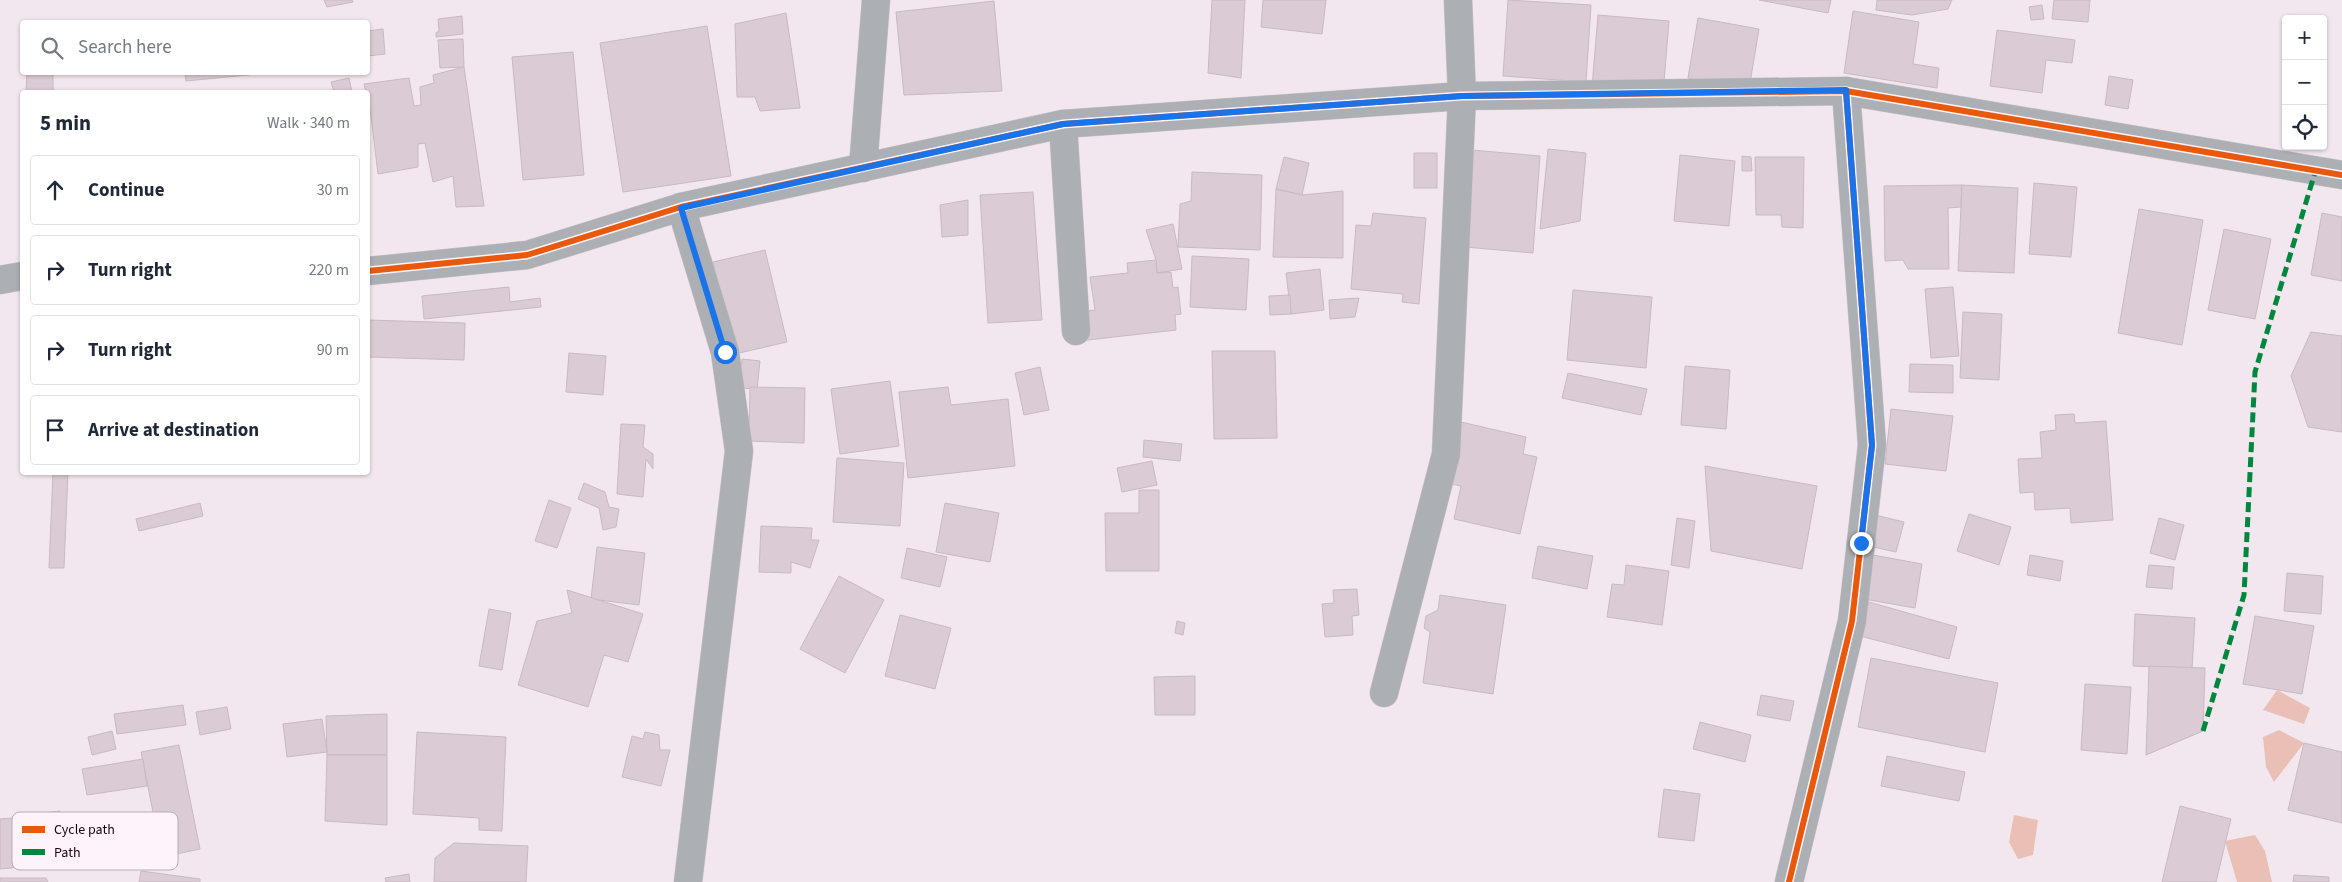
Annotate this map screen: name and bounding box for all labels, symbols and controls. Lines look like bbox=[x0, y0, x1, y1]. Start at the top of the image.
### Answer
map controls bbox=[2282, 15, 2327, 150]
button: + bbox=[2282, 15, 2327, 60]
search box bbox=[20, 20, 370, 75]
icon: search bbox=[38, 34, 66, 62]
text: Search here bbox=[78, 34, 172, 61]
button: − bbox=[2282, 60, 2327, 105]
button: locate bbox=[2282, 105, 2327, 150]
text: 5 min bbox=[40, 108, 91, 138]
text: Walk · 340 m bbox=[267, 112, 350, 134]
icon: ahead bbox=[41, 176, 69, 204]
text: Continue bbox=[88, 177, 165, 204]
text: 30 m bbox=[317, 179, 349, 201]
icon: right bbox=[41, 256, 69, 284]
text: Turn right bbox=[88, 257, 172, 284]
text: 220 m bbox=[309, 259, 349, 281]
icon: right bbox=[41, 336, 69, 364]
text: Turn right bbox=[88, 337, 172, 364]
text: 90 m bbox=[317, 339, 349, 361]
route start bbox=[714, 341, 737, 364]
icon: arrive bbox=[41, 416, 69, 444]
text: Arrive at destination bbox=[88, 417, 259, 444]
route end bbox=[1850, 532, 1873, 555]
legend bbox=[12, 812, 178, 870]
text: Cycle path bbox=[54, 820, 115, 840]
text: Path bbox=[54, 843, 81, 863]

